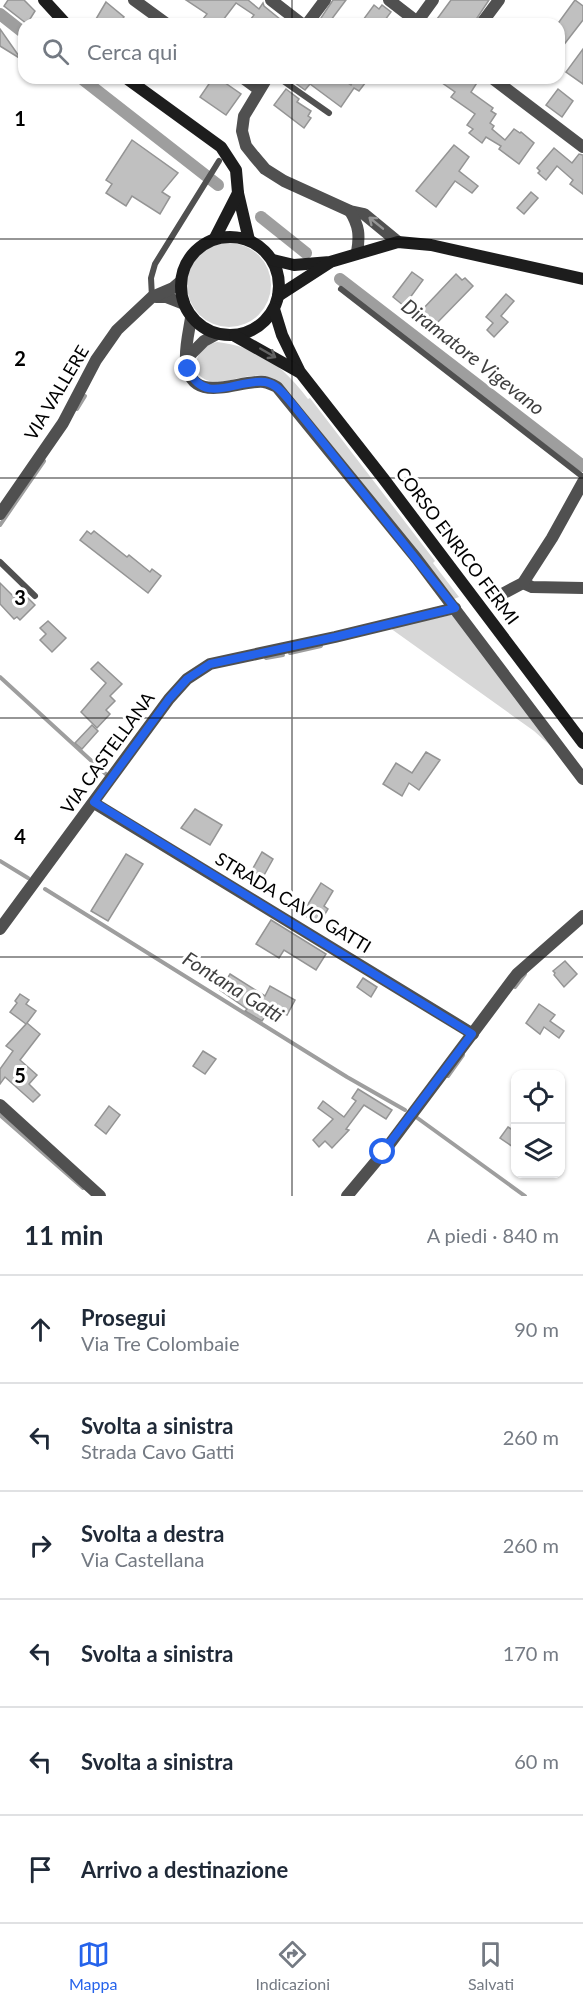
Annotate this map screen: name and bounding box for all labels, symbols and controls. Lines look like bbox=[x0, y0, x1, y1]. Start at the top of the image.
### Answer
search box bbox=[18, 18, 565, 84]
icon: search bbox=[39, 35, 72, 68]
text: Cerca qui bbox=[87, 38, 178, 65]
text: 1 bbox=[14, 106, 26, 130]
one-way arrow bbox=[368, 217, 384, 230]
water label: Diramatore Vigevano bbox=[397, 293, 550, 419]
street label: VIA VALLERE bbox=[19, 341, 93, 444]
text: 2 bbox=[14, 346, 26, 370]
one-way arrow bbox=[259, 347, 276, 359]
route end bbox=[174, 355, 200, 381]
street label: CORSO ENRICO FERMI bbox=[392, 462, 524, 628]
text: 3 bbox=[14, 585, 26, 609]
street label: VIA CASTELLANA bbox=[56, 687, 159, 818]
text: 4 bbox=[14, 824, 26, 848]
street label: STRADA CAVO GATTI bbox=[212, 847, 375, 957]
water label: Fontana Gatti bbox=[179, 946, 289, 1027]
text: 5 bbox=[14, 1063, 26, 1087]
map controls bbox=[511, 1070, 565, 1178]
button: locate bbox=[511, 1070, 565, 1124]
button: layers bbox=[511, 1124, 565, 1178]
route start bbox=[369, 1138, 395, 1164]
text: 11 min bbox=[24, 1219, 104, 1251]
text: A piedi · 840 m bbox=[427, 1223, 559, 1247]
text: Prosegui bbox=[81, 1304, 166, 1331]
icon: ahead bbox=[24, 1313, 57, 1346]
text: 90 m bbox=[514, 1317, 559, 1341]
text: Via Tre Colombaie bbox=[81, 1331, 239, 1355]
text: Svolta a sinistra bbox=[81, 1412, 233, 1439]
icon: left bbox=[24, 1421, 57, 1454]
text: 260 m bbox=[503, 1425, 559, 1449]
text: Strada Cavo Gatti bbox=[81, 1439, 234, 1463]
text: Svolta a destra bbox=[81, 1520, 224, 1547]
icon: right bbox=[24, 1529, 57, 1562]
text: 260 m bbox=[503, 1533, 559, 1557]
text: Via Castellana bbox=[81, 1547, 205, 1571]
icon: left bbox=[24, 1637, 57, 1670]
text: Svolta a sinistra bbox=[81, 1640, 233, 1667]
text: 170 m bbox=[503, 1641, 559, 1665]
icon: left bbox=[24, 1745, 57, 1778]
text: Svolta a sinistra bbox=[81, 1748, 233, 1775]
text: 60 m bbox=[514, 1749, 559, 1773]
icon: arrive bbox=[24, 1853, 57, 1886]
text: Arrivo a destinazione bbox=[81, 1856, 288, 1883]
tab: Mappa bbox=[69, 1938, 117, 1993]
tab: Indicazioni bbox=[255, 1938, 330, 1993]
tab: Salvati bbox=[468, 1938, 514, 1993]

